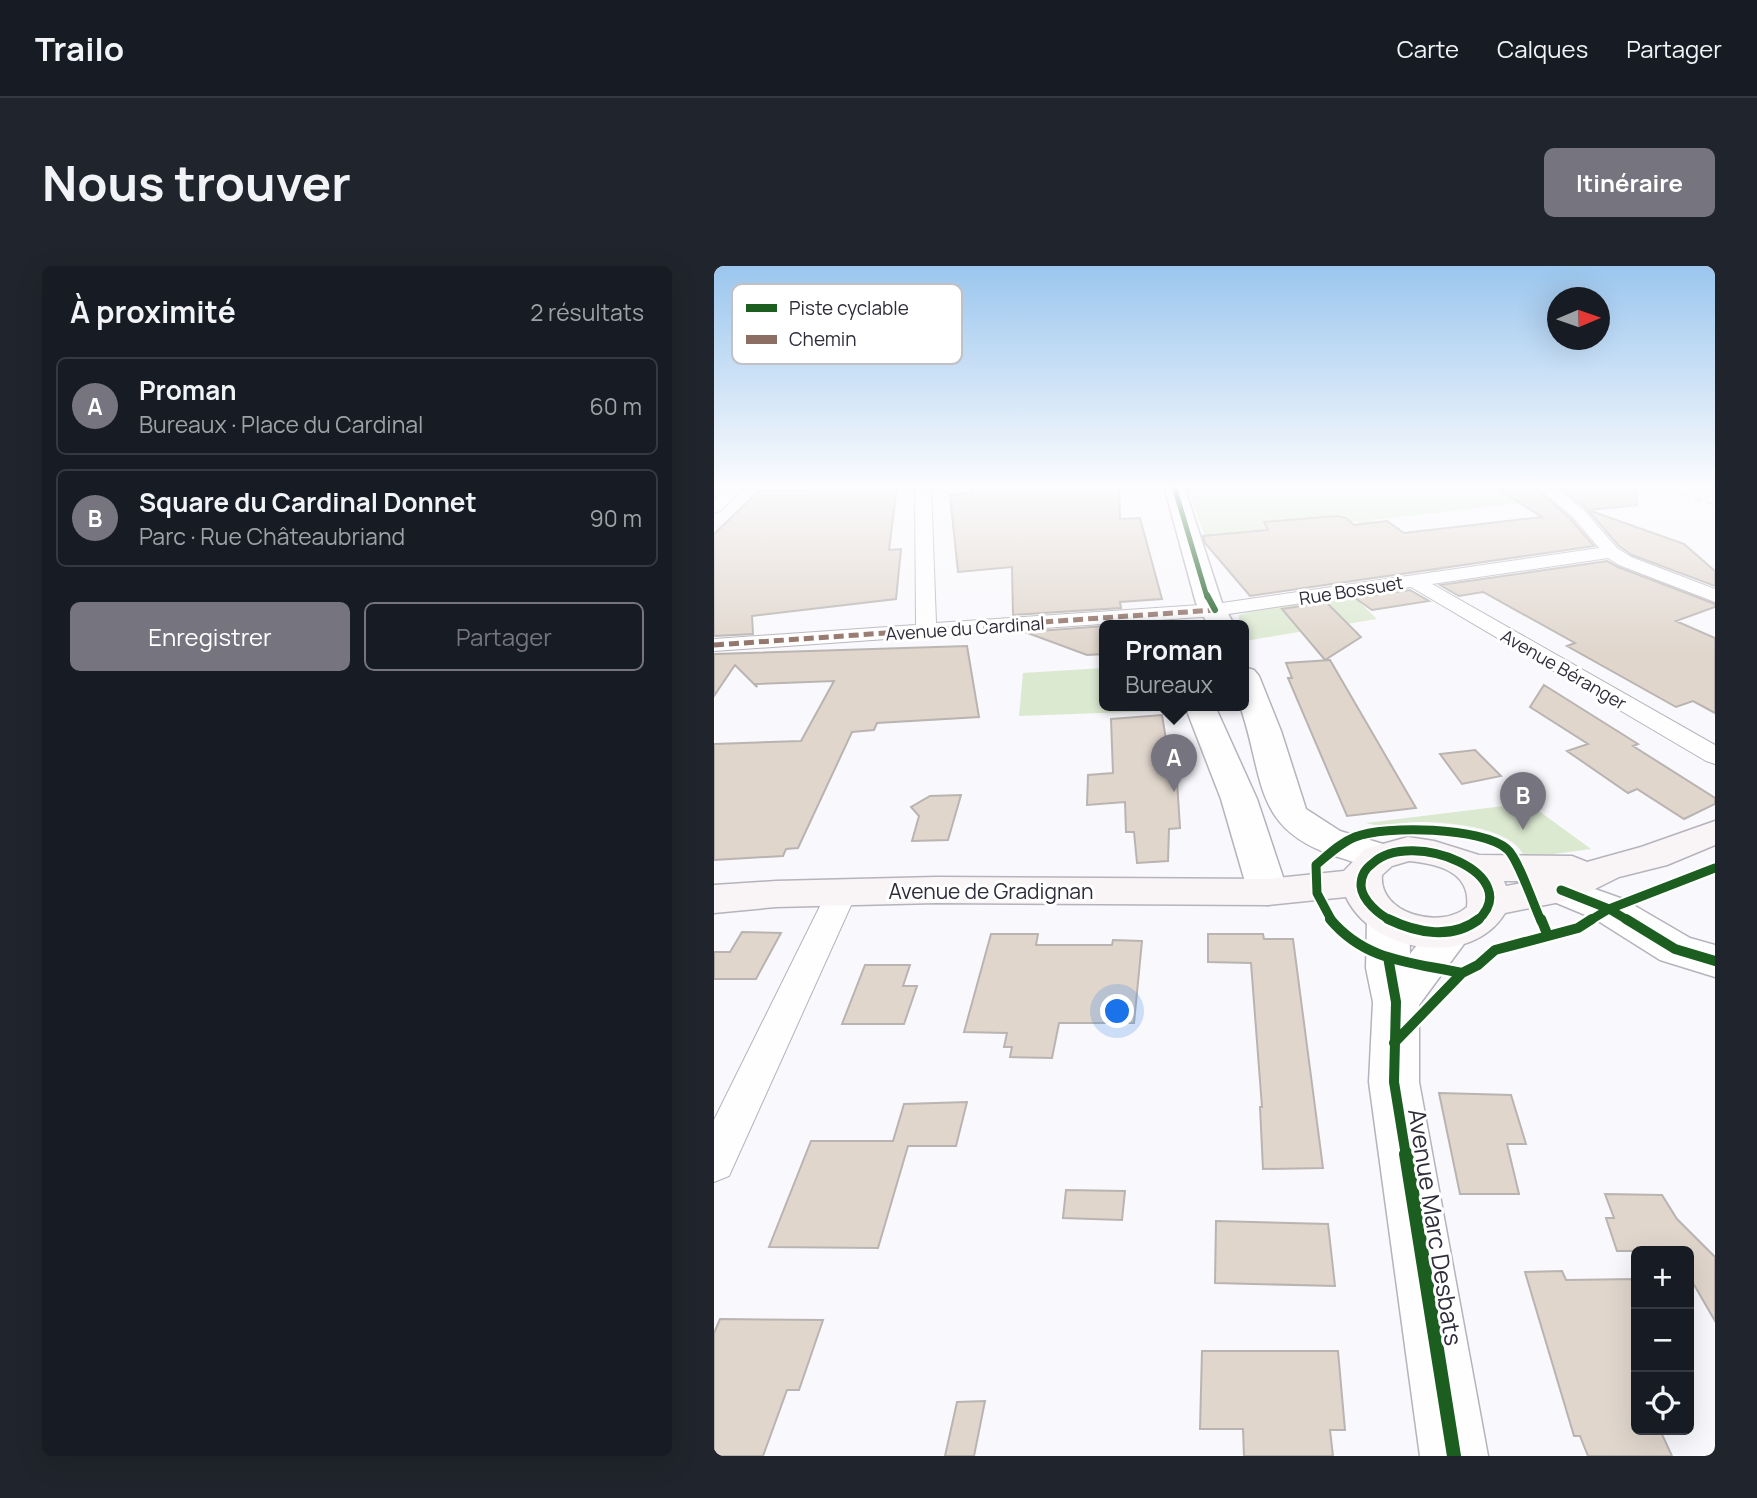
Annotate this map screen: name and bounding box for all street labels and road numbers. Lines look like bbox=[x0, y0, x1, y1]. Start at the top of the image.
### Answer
street label: Rue Bossuet bbox=[1297, 570, 1405, 610]
street label: Avenue du Cardinal bbox=[885, 610, 1045, 646]
street label: Avenue Béranger bbox=[1497, 623, 1632, 715]
street label: Avenue de Gradignan bbox=[888, 877, 1094, 905]
street label: Avenue Marc Desbats bbox=[1401, 1106, 1471, 1348]

